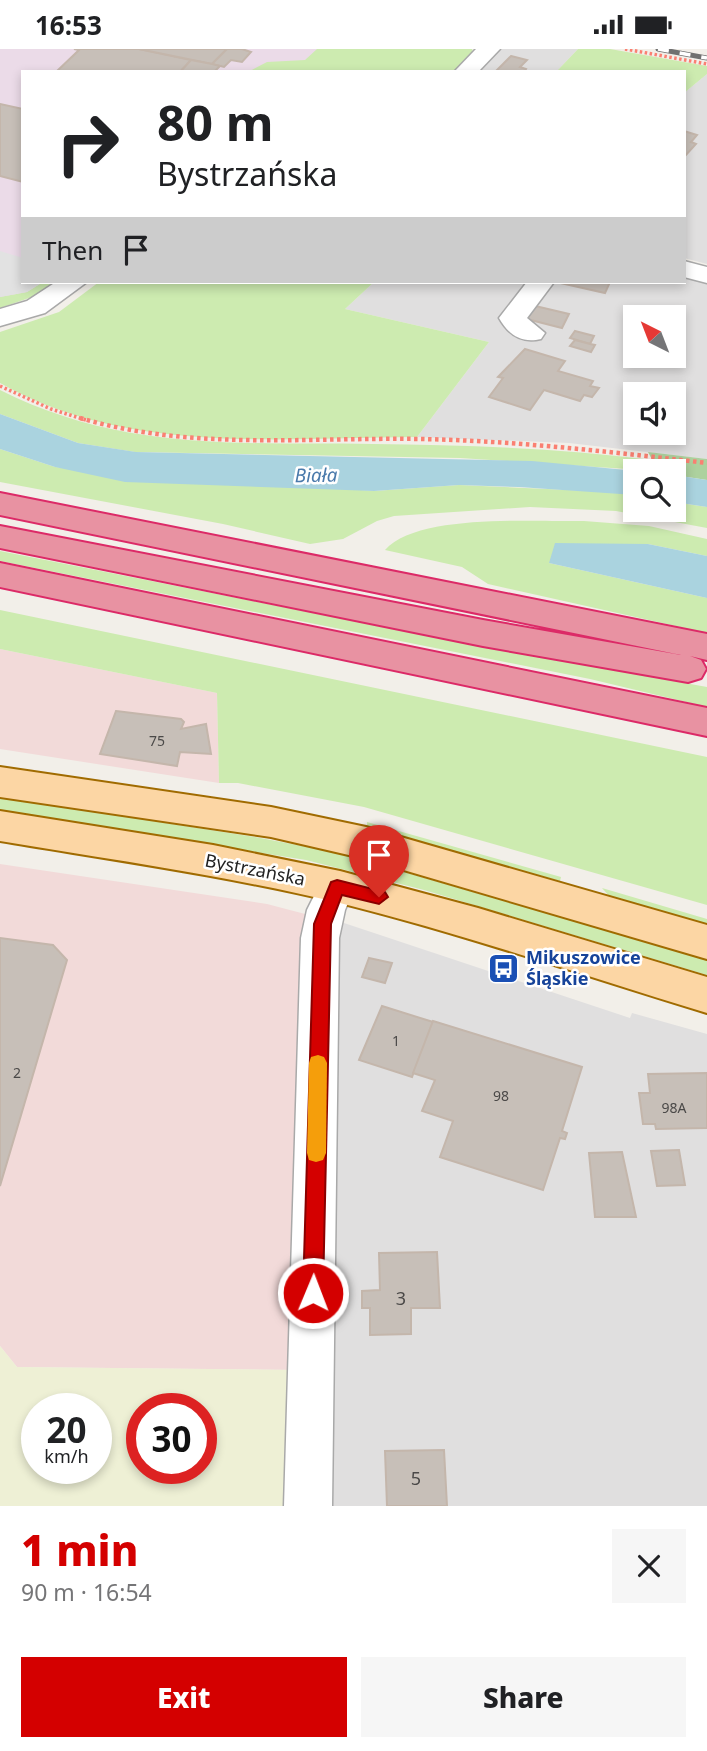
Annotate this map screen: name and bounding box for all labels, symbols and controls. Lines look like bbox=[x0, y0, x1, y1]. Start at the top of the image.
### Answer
text: 16:53 bbox=[35, 7, 102, 43]
text: 80 m bbox=[157, 89, 274, 155]
icon: right bbox=[42, 98, 133, 189]
text: Bystrzańska bbox=[157, 152, 337, 195]
icon: arrive bbox=[117, 231, 155, 269]
text: Then bbox=[42, 232, 103, 268]
north arrow bbox=[623, 305, 686, 367]
map controls bbox=[623, 305, 686, 522]
button: sound bbox=[623, 382, 686, 445]
button: search bbox=[623, 459, 686, 522]
water label: Biała bbox=[294, 462, 338, 488]
house number: 75 bbox=[149, 731, 165, 750]
pin bbox=[349, 825, 409, 897]
icon: arrive bbox=[360, 836, 398, 874]
street label: Bystrzańska bbox=[203, 848, 307, 890]
place label: Mikuszowice Śląskie bbox=[526, 945, 641, 990]
bus stop icon: Mikuszowice Śląskie bbox=[486, 951, 520, 985]
house number: 1 bbox=[392, 1031, 400, 1050]
house number: 2 bbox=[13, 1063, 21, 1082]
house number: 98 bbox=[493, 1086, 509, 1105]
house number: 98A bbox=[662, 1098, 687, 1117]
position arrow bbox=[276, 1256, 350, 1330]
house number: 3 bbox=[396, 1286, 406, 1310]
speed limit sign: 30 bbox=[126, 1393, 217, 1484]
text: 20 bbox=[46, 1406, 87, 1453]
text: km/h bbox=[44, 1444, 89, 1468]
house number: 5 bbox=[411, 1466, 421, 1490]
text: 1 min bbox=[21, 1521, 138, 1578]
button: close bbox=[612, 1529, 686, 1603]
text: 90 m · 16:54 bbox=[21, 1576, 152, 1608]
button: Exit bbox=[21, 1657, 347, 1737]
button: Share bbox=[361, 1657, 686, 1737]

